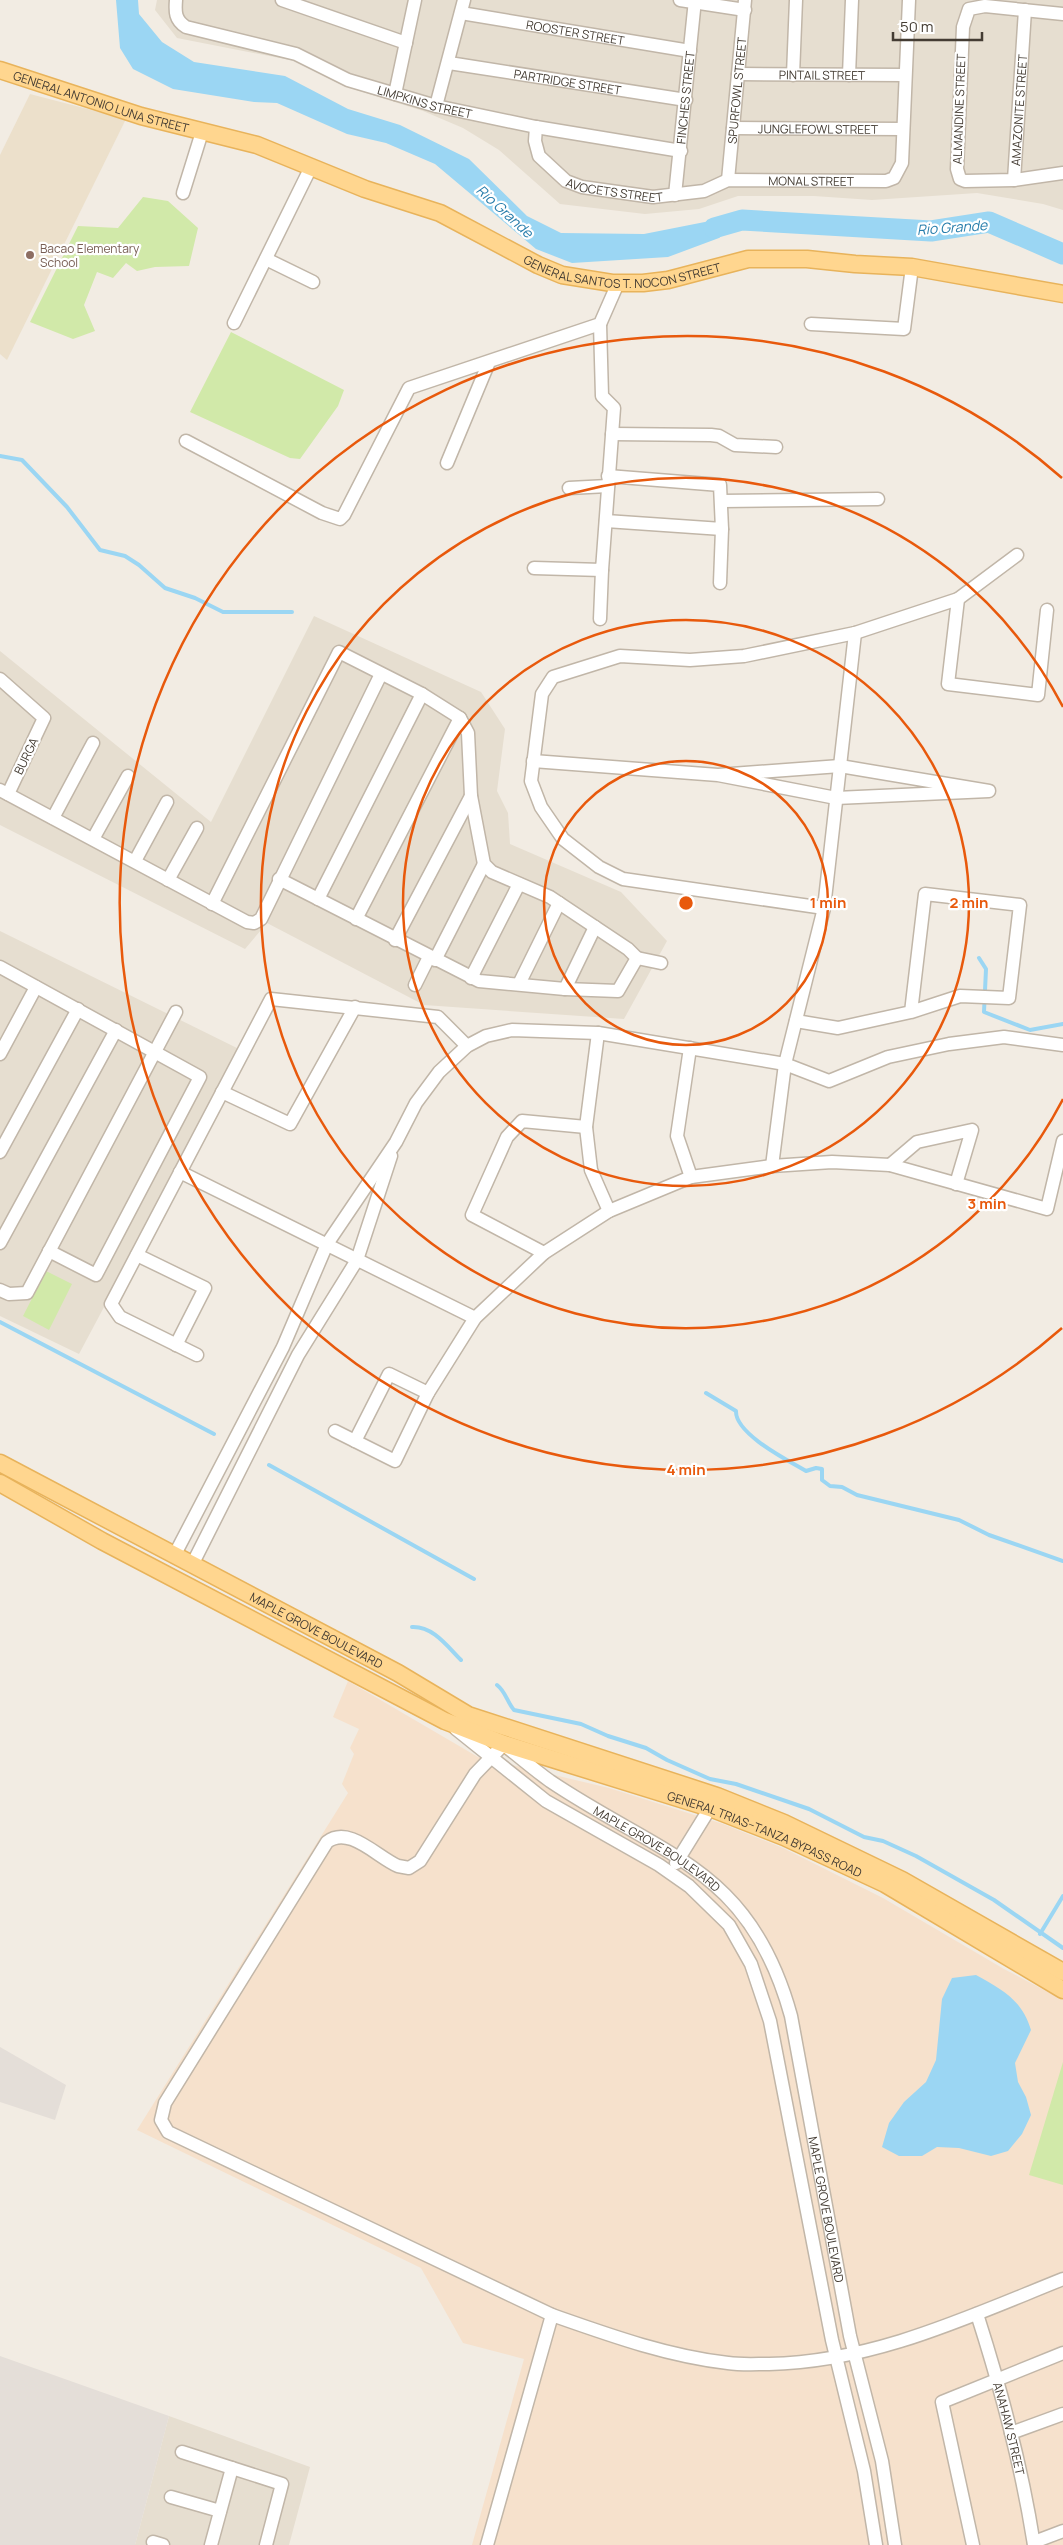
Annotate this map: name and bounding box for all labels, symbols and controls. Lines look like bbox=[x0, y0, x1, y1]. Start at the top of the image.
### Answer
scale bar bbox=[893, 10, 982, 42]
street label: ROOSTER STREET bbox=[525, 15, 627, 49]
text: 50 m bbox=[900, 16, 934, 37]
street label: SPURFOWL STREET bbox=[723, 35, 750, 145]
street label: FINCHES STREET bbox=[672, 49, 698, 145]
street label: ALMANDINE STREET bbox=[949, 52, 969, 165]
street label: AMAZONITE STREET bbox=[1006, 53, 1031, 167]
street label: PARTRIDGE STREET bbox=[513, 65, 623, 98]
street label: GENERAL ANTONIO LUNA STREET bbox=[11, 66, 192, 136]
street label: PINTAIL STREET bbox=[779, 66, 866, 83]
street label: LIMPKINS STREET bbox=[376, 81, 474, 122]
street label: JUNGLEFOWL STREET bbox=[758, 120, 879, 137]
street label: MONAL STREET bbox=[768, 172, 855, 189]
street label: AVOCETS STREET bbox=[564, 173, 665, 206]
water label: Rio Grande bbox=[473, 180, 538, 242]
water label: Rio Grande bbox=[916, 215, 989, 239]
place label: Bacao Elementary School bbox=[40, 240, 140, 271]
marker: Bacao Elementary School bbox=[24, 249, 36, 261]
street label: GENERAL SANTOS T. NOCON STREET bbox=[521, 250, 723, 292]
street label: BURGA bbox=[10, 734, 42, 777]
text: 1 min bbox=[810, 892, 846, 913]
text: 2 min bbox=[949, 892, 989, 913]
centre of rings bbox=[677, 894, 695, 912]
text: 3 min bbox=[968, 1193, 1006, 1214]
text: 4 min bbox=[666, 1459, 706, 1480]
street label: MAPLE GROVE BOULEVARD bbox=[247, 1588, 386, 1672]
street label: GENERAL TRIAS–TANZA BYPASS ROAD bbox=[665, 1787, 865, 1881]
street label: MAPLE GROVE BOULEVARD bbox=[590, 1802, 725, 1895]
street label: MAPLE GROVE BOULEVARD bbox=[805, 2135, 848, 2284]
street label: ANAHAW STREET bbox=[989, 2380, 1029, 2477]

